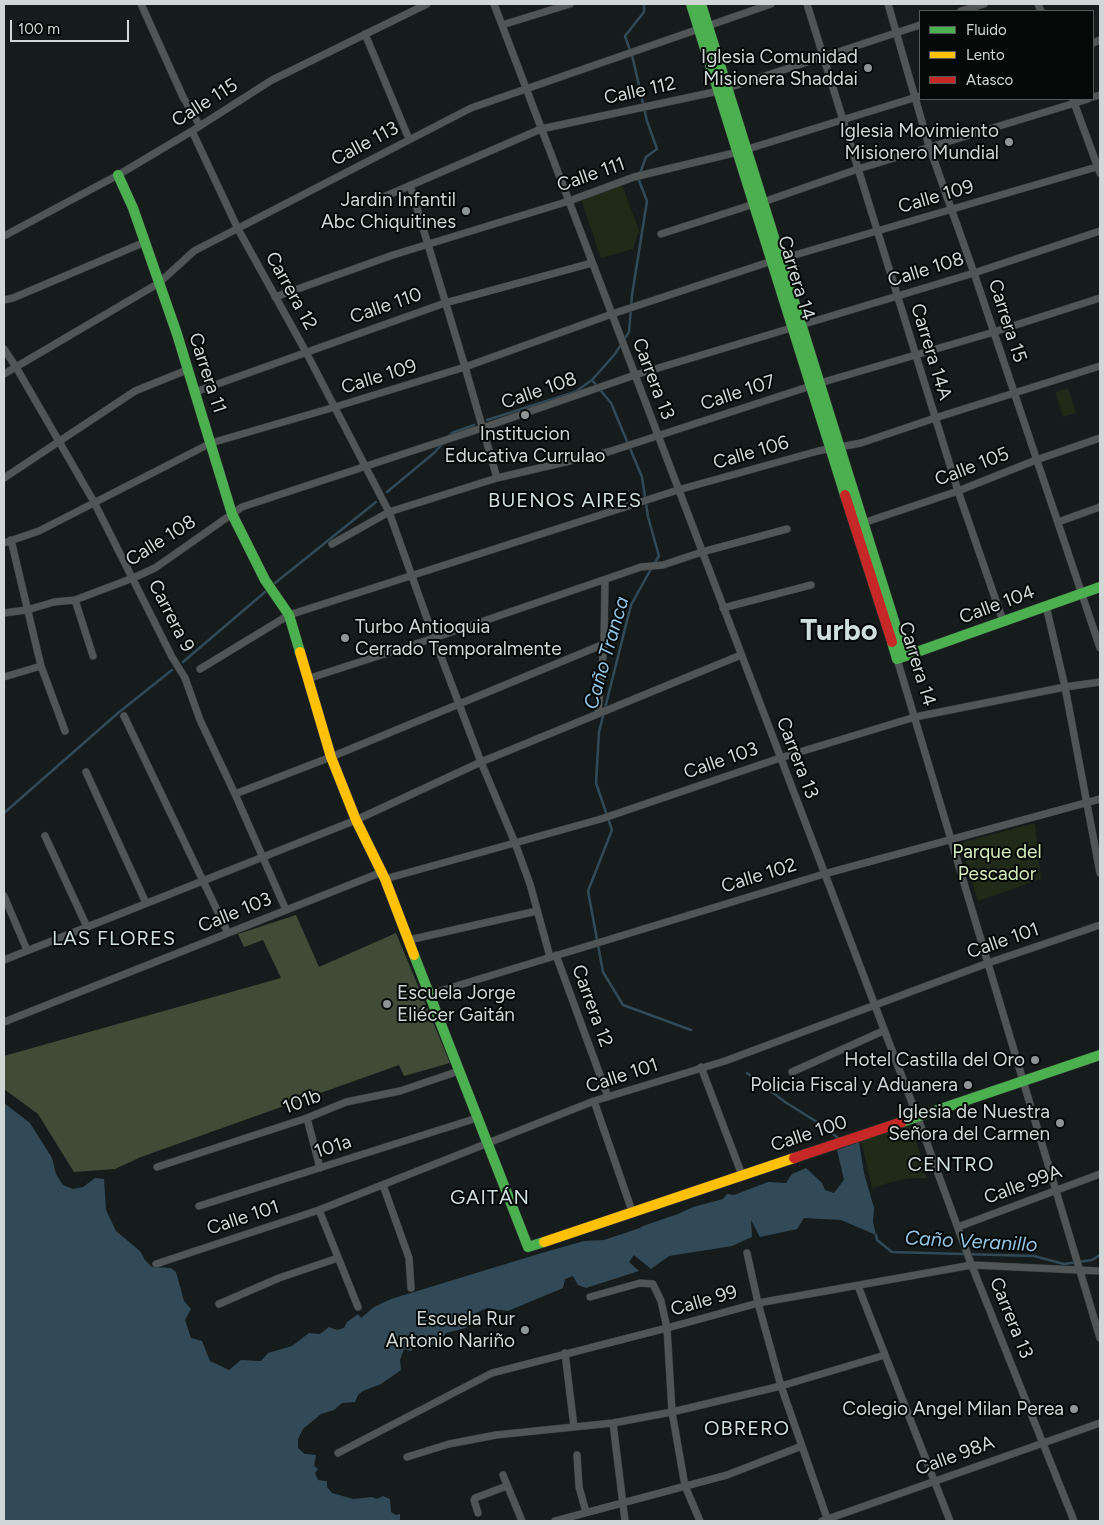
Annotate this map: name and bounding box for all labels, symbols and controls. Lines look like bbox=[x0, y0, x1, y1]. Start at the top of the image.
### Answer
scale bar bbox=[12, 10, 131, 42]
legend bbox=[919, 10, 1094, 100]
text: 100 m bbox=[18, 20, 60, 38]
text: Fluido bbox=[966, 21, 1007, 39]
place label: Iglesia Comunidad Misionera Shaddai bbox=[701, 46, 858, 90]
text: Lento bbox=[966, 46, 1005, 64]
marker: Iglesia Comunidad Misionera Shaddai bbox=[862, 62, 874, 74]
text: Atasco bbox=[966, 71, 1013, 89]
street label: Calle 112 bbox=[602, 72, 678, 110]
street label: Calle 115 bbox=[168, 74, 242, 132]
street label: Calle 113 bbox=[327, 117, 403, 171]
place label: Iglesia Movimiento Misionero Mundial bbox=[840, 120, 999, 164]
marker: Iglesia Movimiento Misionero Mundial bbox=[1003, 136, 1015, 148]
street label: Calle 111 bbox=[554, 153, 628, 197]
street label: Calle 109 bbox=[896, 175, 976, 219]
place label: Jardin Infantil Abc Chiquitines bbox=[321, 189, 456, 233]
marker: Jardin Infantil Abc Chiquitines bbox=[460, 205, 472, 217]
street label: Carrera 14 bbox=[772, 233, 820, 323]
street label: Carrera 12 bbox=[260, 248, 322, 334]
street label: Calle 108 bbox=[885, 248, 967, 292]
street label: Carrera 15 bbox=[983, 276, 1031, 366]
street label: Calle 110 bbox=[347, 283, 425, 329]
street label: Carrera 14A bbox=[905, 301, 957, 403]
street label: Carrera 11 bbox=[183, 330, 231, 416]
street label: Carrera 13 bbox=[627, 335, 679, 423]
street label: Calle 109 bbox=[339, 355, 419, 399]
street label: Calle 108 bbox=[498, 367, 580, 415]
street label: Calle 107 bbox=[698, 370, 778, 416]
marker: Institucion Educativa Currulao bbox=[519, 409, 531, 421]
place label: Institucion Educativa Currulao bbox=[444, 423, 606, 467]
street label: Calle 106 bbox=[711, 431, 791, 475]
street label: Calle 105 bbox=[932, 442, 1012, 492]
district label: BUENOS AIRES bbox=[486, 489, 644, 513]
street label: Calle 108 bbox=[122, 511, 200, 571]
street label: Carrera 9 bbox=[143, 576, 199, 656]
street label: Calle 104 bbox=[956, 581, 1038, 629]
water label: Caño Tranca bbox=[579, 594, 635, 712]
district label: Turbo bbox=[800, 615, 878, 649]
place label: Turbo Antioquia Cerrado Temporalmente bbox=[355, 616, 562, 660]
street label: Carrera 14 bbox=[893, 619, 941, 709]
marker: Turbo Antioquia Cerrado Temporalmente bbox=[339, 632, 351, 644]
street label: Carrera 13 bbox=[771, 714, 823, 802]
street label: Calle 103 bbox=[681, 738, 761, 784]
park label: Parque del Pescador bbox=[952, 841, 1042, 885]
street label: Calle 102 bbox=[719, 854, 799, 898]
street label: Calle 103 bbox=[195, 888, 275, 938]
street label: Calle 101 bbox=[964, 918, 1042, 964]
district label: LAS FLORES bbox=[51, 927, 177, 951]
street label: Carrera 12 bbox=[567, 962, 617, 1050]
place label: Escuela Jorge Eliécer Gaitán bbox=[397, 982, 516, 1026]
marker: Escuela Jorge Eliécer Gaitán bbox=[381, 998, 393, 1010]
place label: Hotel Castilla del Oro bbox=[844, 1049, 1025, 1071]
street label: Calle 101 bbox=[583, 1054, 661, 1098]
marker: Hotel Castilla del Oro bbox=[1029, 1054, 1041, 1066]
place label: Policia Fiscal y Aduanera bbox=[750, 1074, 958, 1096]
marker: Policia Fiscal y Aduanera bbox=[962, 1079, 974, 1091]
street label: 101b bbox=[280, 1085, 324, 1119]
place label: Iglesia de Nuestra Señora del Carmen bbox=[888, 1101, 1050, 1145]
street label: Calle 100 bbox=[768, 1111, 850, 1157]
marker: Iglesia de Nuestra Señora del Carmen bbox=[1054, 1117, 1066, 1129]
street label: 101a bbox=[312, 1130, 354, 1164]
district label: CENTRO bbox=[907, 1153, 995, 1177]
street label: Calle 99A bbox=[981, 1160, 1065, 1210]
district label: GAITÁN bbox=[449, 1186, 531, 1210]
street label: Calle 101 bbox=[204, 1196, 282, 1240]
water label: Caño Veranillo bbox=[904, 1227, 1038, 1257]
street label: Carrera 13 bbox=[984, 1274, 1038, 1362]
street label: Calle 99 bbox=[668, 1281, 740, 1321]
place label: Escuela Rur Antonio Nariño bbox=[386, 1308, 515, 1352]
marker: Escuela Rur Antonio Nariño bbox=[519, 1324, 531, 1336]
place label: Colegio Angel Milan Perea bbox=[842, 1398, 1064, 1420]
marker: Colegio Angel Milan Perea bbox=[1068, 1403, 1080, 1415]
district label: OBRERO bbox=[703, 1417, 791, 1441]
street label: Calle 98A bbox=[913, 1431, 997, 1481]

